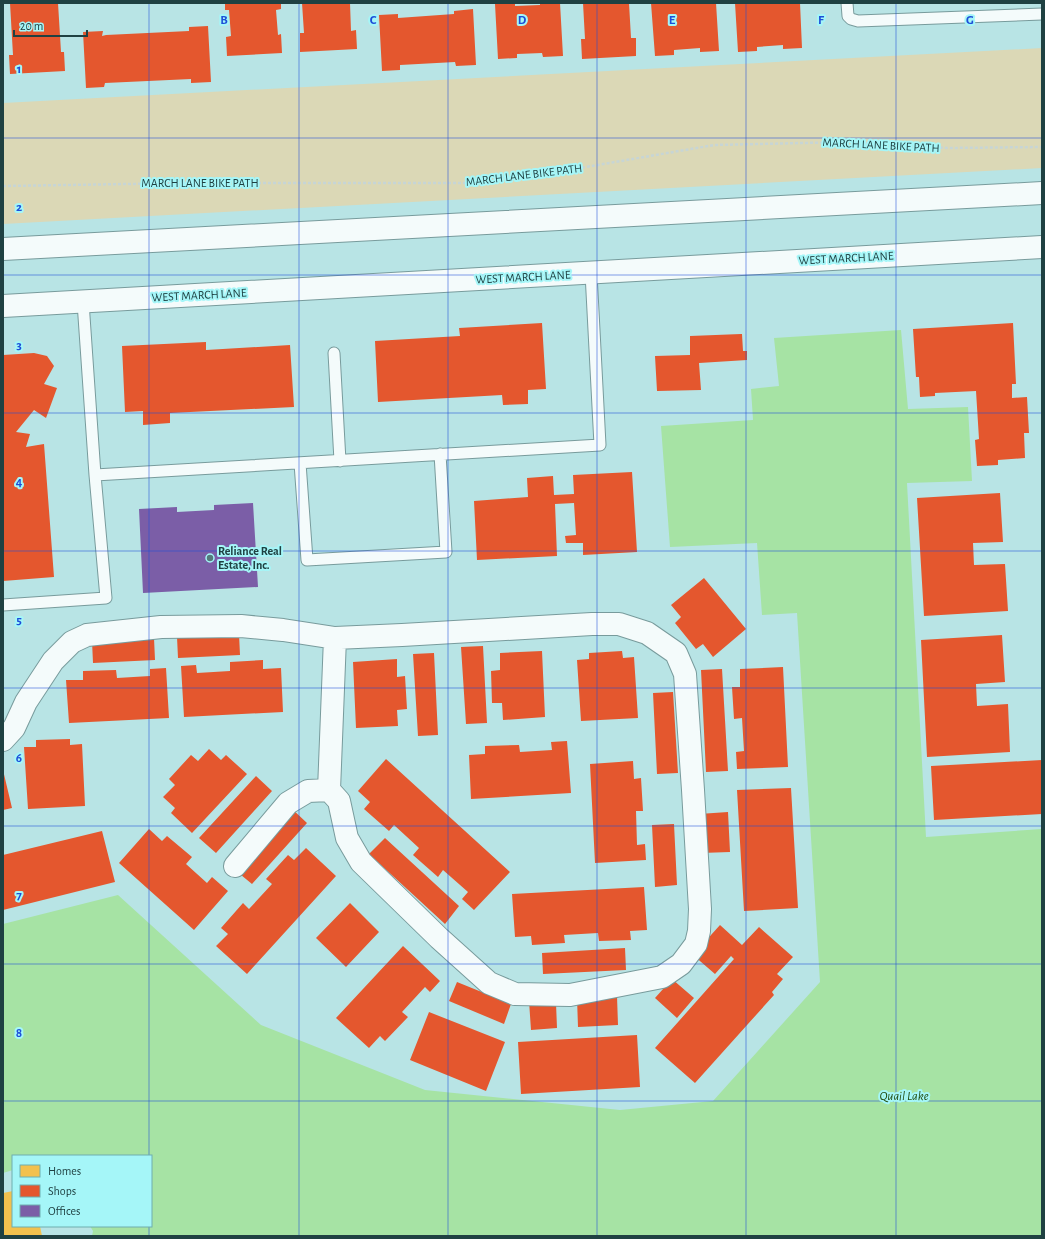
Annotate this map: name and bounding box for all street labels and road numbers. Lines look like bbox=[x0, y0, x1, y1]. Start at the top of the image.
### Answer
street label: MARCH LANE BIKE PATH bbox=[822, 136, 940, 154]
street label: MARCH LANE BIKE PATH bbox=[465, 162, 583, 188]
street label: MARCH LANE BIKE PATH bbox=[141, 177, 259, 189]
street label: WEST MARCH LANE bbox=[798, 250, 894, 266]
street label: WEST MARCH LANE bbox=[475, 269, 571, 285]
street label: WEST MARCH LANE bbox=[151, 287, 247, 303]

